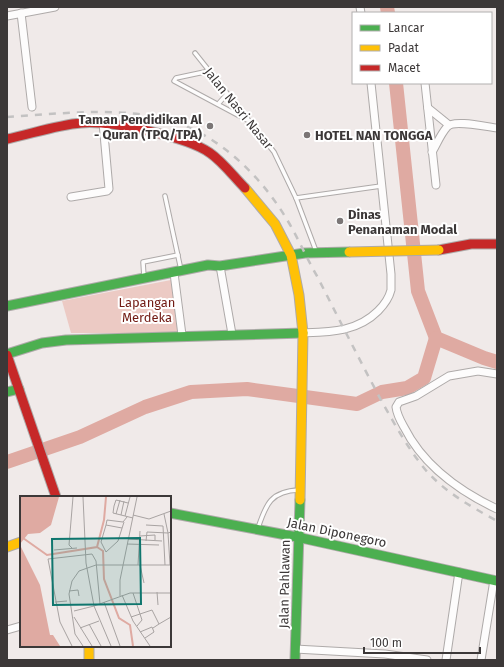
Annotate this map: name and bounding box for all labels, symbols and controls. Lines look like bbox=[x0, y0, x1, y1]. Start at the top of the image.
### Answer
legend bbox=[352, 12, 492, 84]
text: Lancar bbox=[388, 21, 425, 35]
text: Padat bbox=[388, 41, 420, 55]
text: Macet bbox=[388, 61, 421, 75]
street label: Jalan Nasri Nasar bbox=[201, 64, 276, 152]
place label: Taman Pendidikan Al - Quran (TPQ/TPA) bbox=[79, 112, 202, 142]
marker: Taman Pendidikan Al - Quran (TPQ/TPA) bbox=[205, 121, 215, 131]
place label: HOTEL NAN TONGGA bbox=[315, 128, 433, 143]
marker: HOTEL NAN TONGGA bbox=[302, 130, 312, 140]
place label: Dinas Penanaman Modal bbox=[348, 207, 457, 237]
marker: Dinas Penanaman Modal bbox=[335, 216, 345, 226]
park label: Lapangan Merdeka bbox=[119, 295, 175, 325]
inset map bbox=[20, 496, 171, 647]
street label: Jalan Diponegoro bbox=[286, 515, 388, 550]
street label: Jalan Pahlawan bbox=[276, 539, 293, 629]
scale bar bbox=[364, 629, 480, 655]
text: 100 m bbox=[370, 636, 402, 650]

